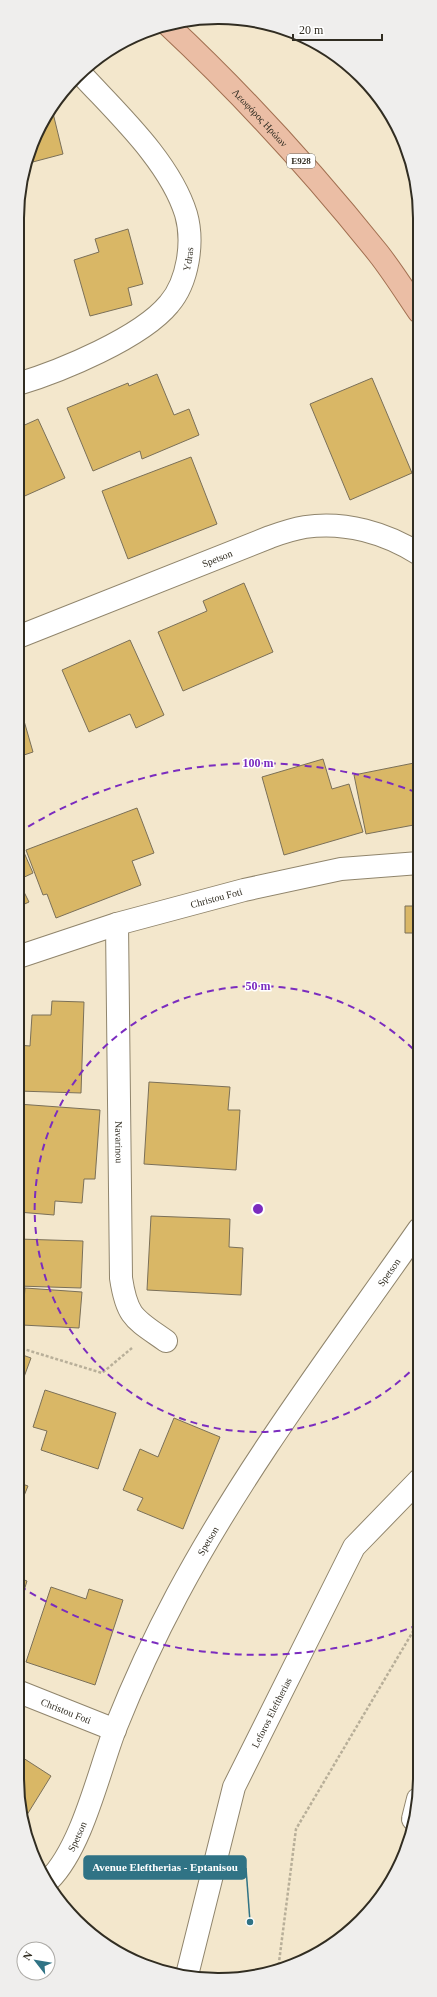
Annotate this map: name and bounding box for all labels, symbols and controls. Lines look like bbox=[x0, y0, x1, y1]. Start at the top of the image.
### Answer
scale bar bbox=[293, 16, 382, 42]
text: 20 m bbox=[299, 23, 324, 37]
street label: Λεωφόρος Ηρώων bbox=[230, 87, 290, 149]
road number: E928 bbox=[287, 154, 315, 168]
street label: Ydras bbox=[181, 247, 195, 272]
street label: Spetson bbox=[200, 548, 234, 569]
text: 100 m bbox=[243, 756, 274, 770]
street label: Christou Foti bbox=[189, 886, 244, 910]
text: 50 m bbox=[246, 979, 271, 993]
street label: Navarinou bbox=[113, 1121, 125, 1163]
centre of rings bbox=[251, 1202, 265, 1216]
street label: Spetson bbox=[375, 1256, 403, 1289]
street label: Spetson bbox=[195, 1525, 221, 1557]
street label: Leforos Eleftherias bbox=[250, 1676, 294, 1750]
street label: Christou Foti bbox=[39, 1696, 93, 1726]
street label: Spetson bbox=[65, 1820, 89, 1853]
callout: Avenue Eleftherias - Eptanisou bbox=[84, 1856, 246, 1879]
text: Avenue Eleftherias - Eptanisou bbox=[92, 1861, 238, 1873]
north arrow bbox=[16, 1941, 56, 1981]
text: N bbox=[20, 1949, 35, 1962]

